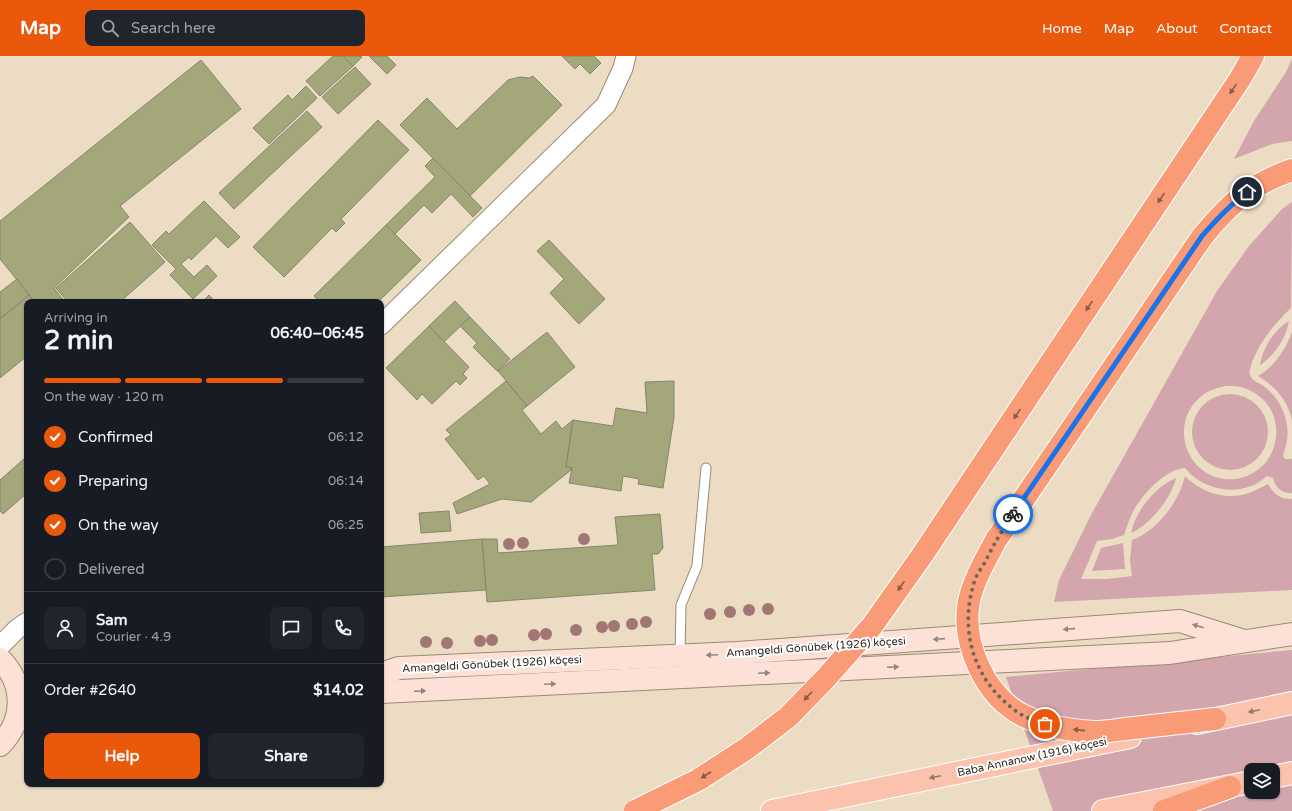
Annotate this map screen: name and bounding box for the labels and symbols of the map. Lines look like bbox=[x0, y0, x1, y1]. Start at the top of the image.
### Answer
one-way arrow bbox=[1229, 84, 1237, 95]
pin bbox=[1230, 175, 1264, 209]
one-way arrow bbox=[1157, 192, 1165, 203]
one-way arrow bbox=[1085, 300, 1093, 311]
one-way arrow bbox=[1013, 409, 1021, 419]
courier bbox=[993, 494, 1033, 534]
one-way arrow bbox=[896, 580, 905, 591]
one-way arrow bbox=[1191, 623, 1203, 629]
one-way arrow bbox=[1063, 626, 1075, 633]
street label: Amangeldi Gönübek (1926) köçesi bbox=[726, 634, 906, 660]
one-way arrow bbox=[933, 635, 945, 642]
one-way arrow bbox=[706, 651, 718, 658]
street label: Amangeldi Gönübek (1926) köçesi bbox=[402, 653, 582, 675]
one-way arrow bbox=[887, 663, 899, 670]
one-way arrow bbox=[758, 670, 770, 677]
one-way arrow bbox=[544, 681, 556, 688]
one-way arrow bbox=[414, 687, 426, 694]
one-way arrow bbox=[803, 691, 813, 701]
pin bbox=[1028, 707, 1062, 741]
one-way arrow bbox=[1248, 709, 1260, 715]
one-way arrow bbox=[1073, 727, 1085, 733]
street label: Baba Annanow (1916) köçesi bbox=[956, 735, 1108, 779]
one-way arrow bbox=[701, 771, 711, 779]
one-way arrow bbox=[928, 775, 941, 781]

